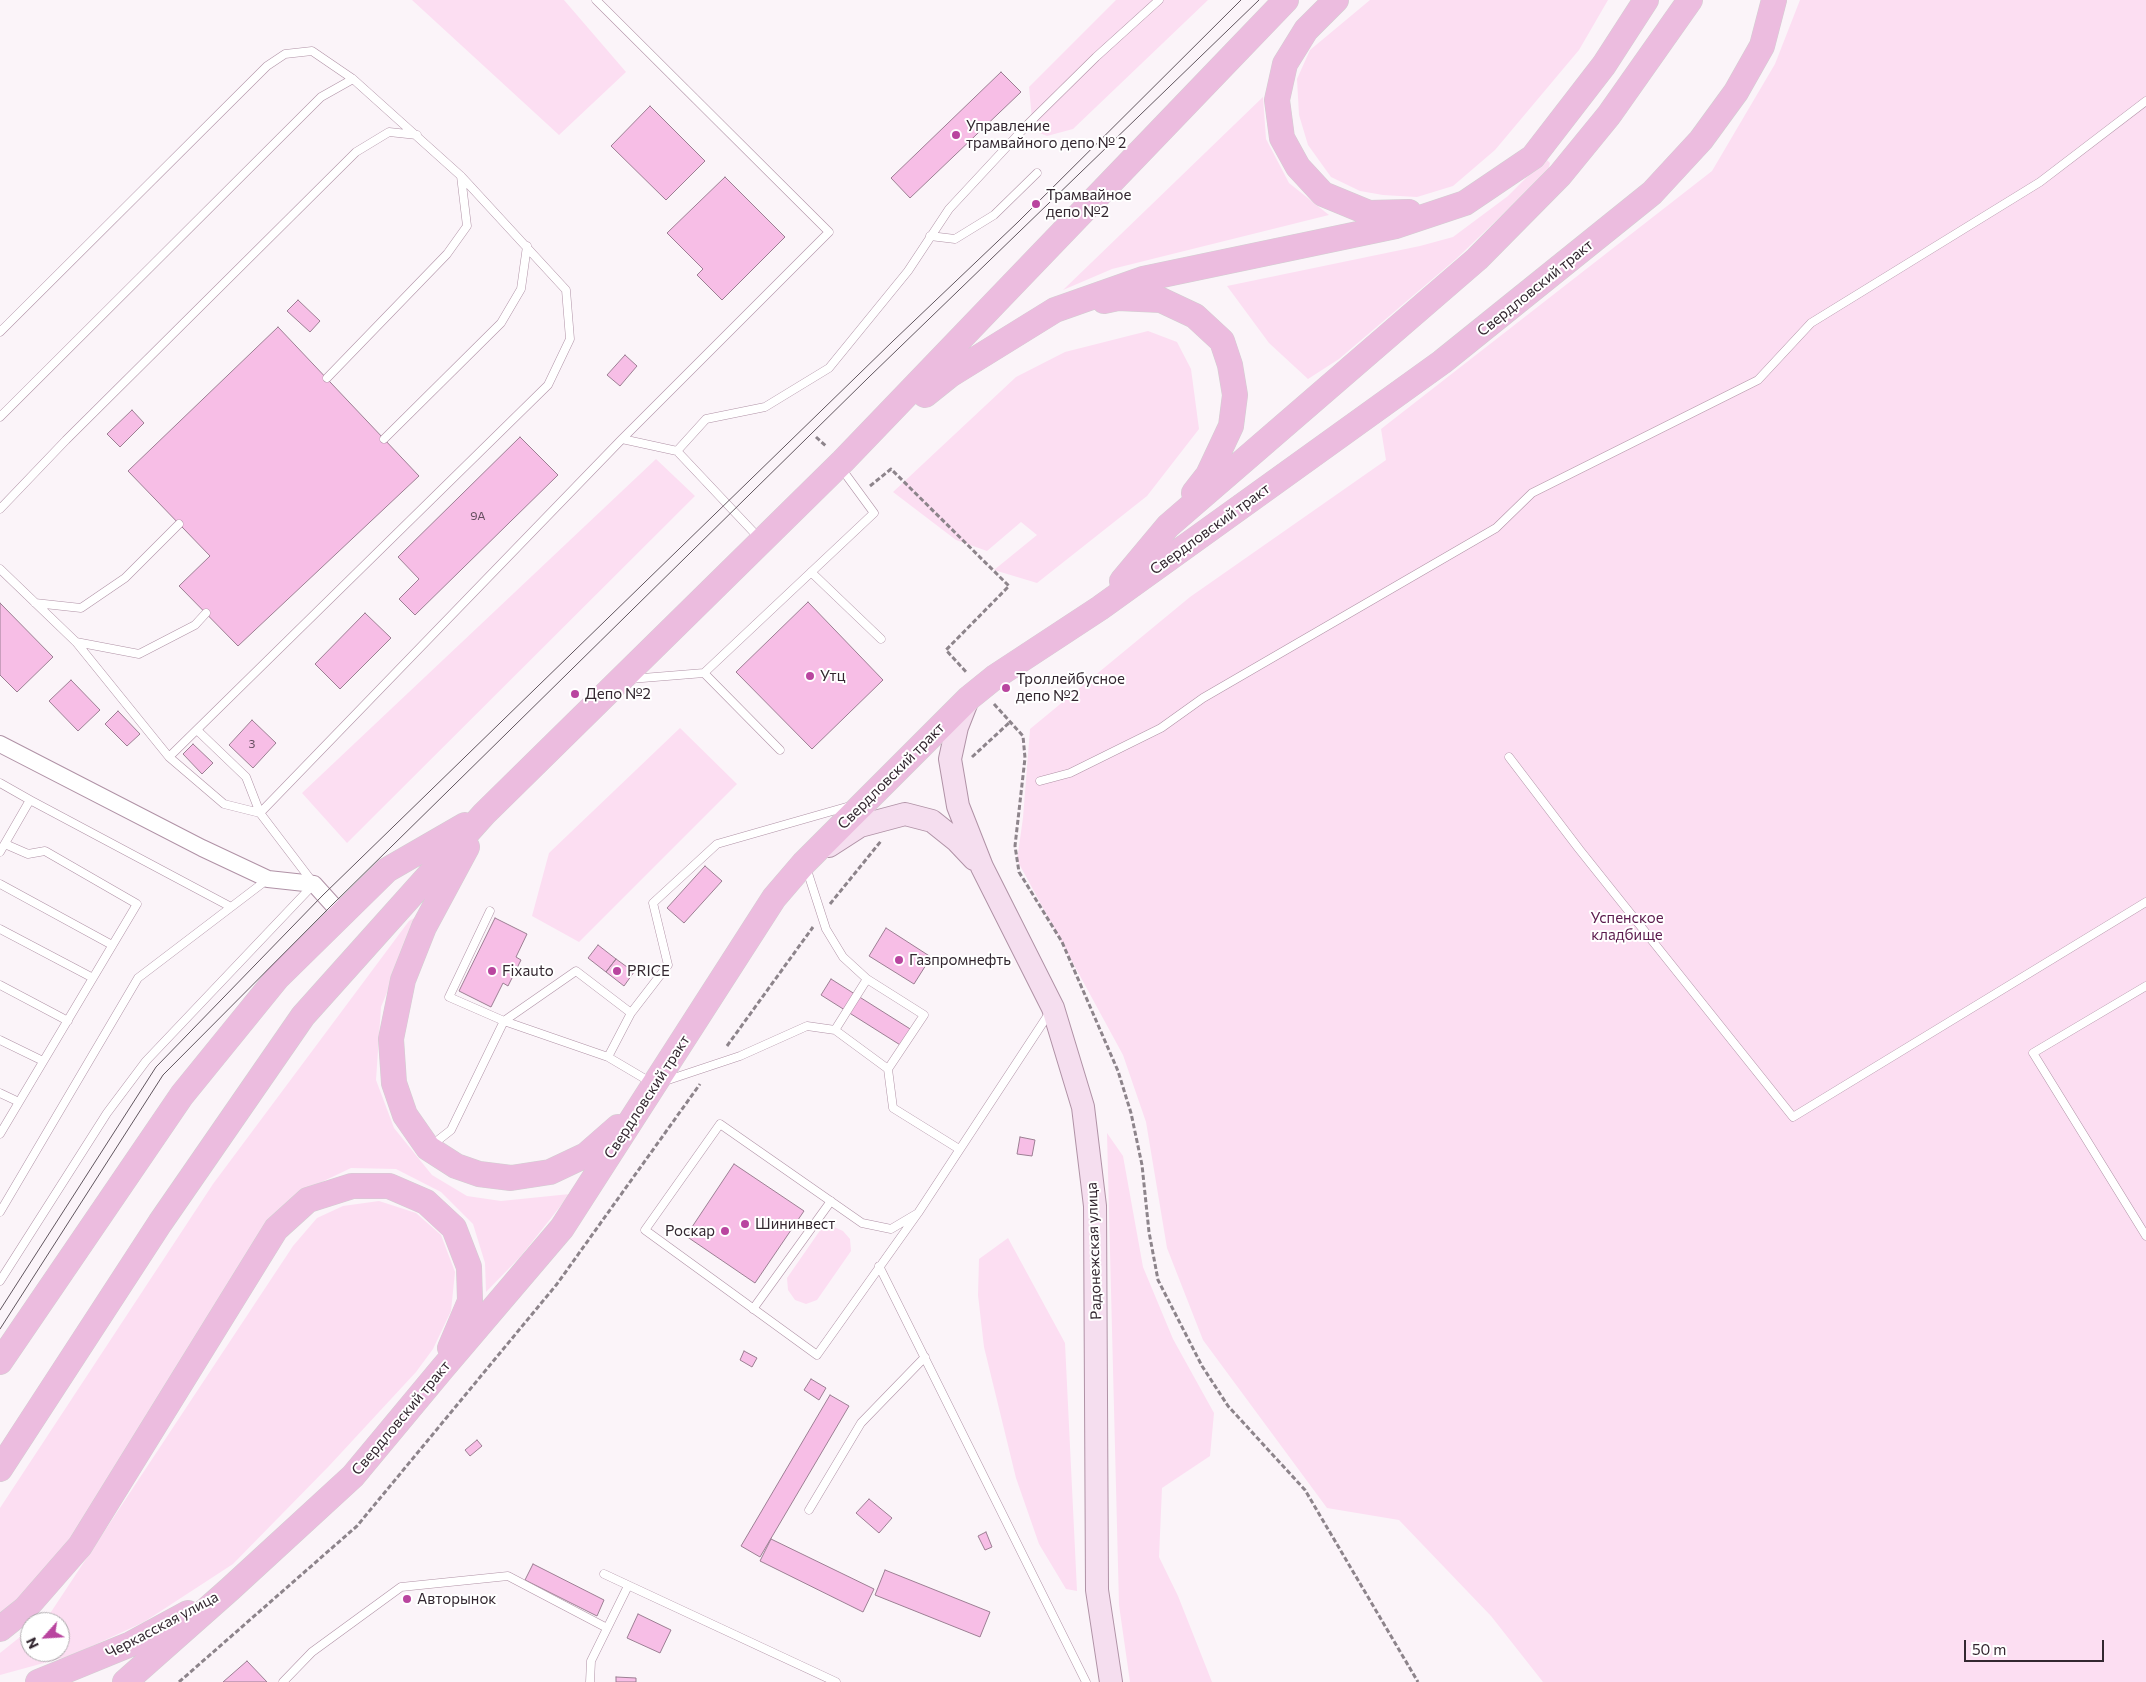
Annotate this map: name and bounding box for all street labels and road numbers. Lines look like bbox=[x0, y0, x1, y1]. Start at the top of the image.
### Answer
street label: Свердловский тракт bbox=[1473, 236, 1597, 340]
street label: Свердловский тракт bbox=[1147, 479, 1273, 579]
street label: Свердловский тракт bbox=[834, 719, 948, 833]
street label: Свердловский тракт bbox=[600, 1032, 694, 1162]
street label: Радонежская улица bbox=[1083, 1182, 1105, 1320]
street label: Свердловский тракт bbox=[348, 1357, 454, 1479]
street label: Черкасская улица bbox=[103, 1588, 221, 1662]

